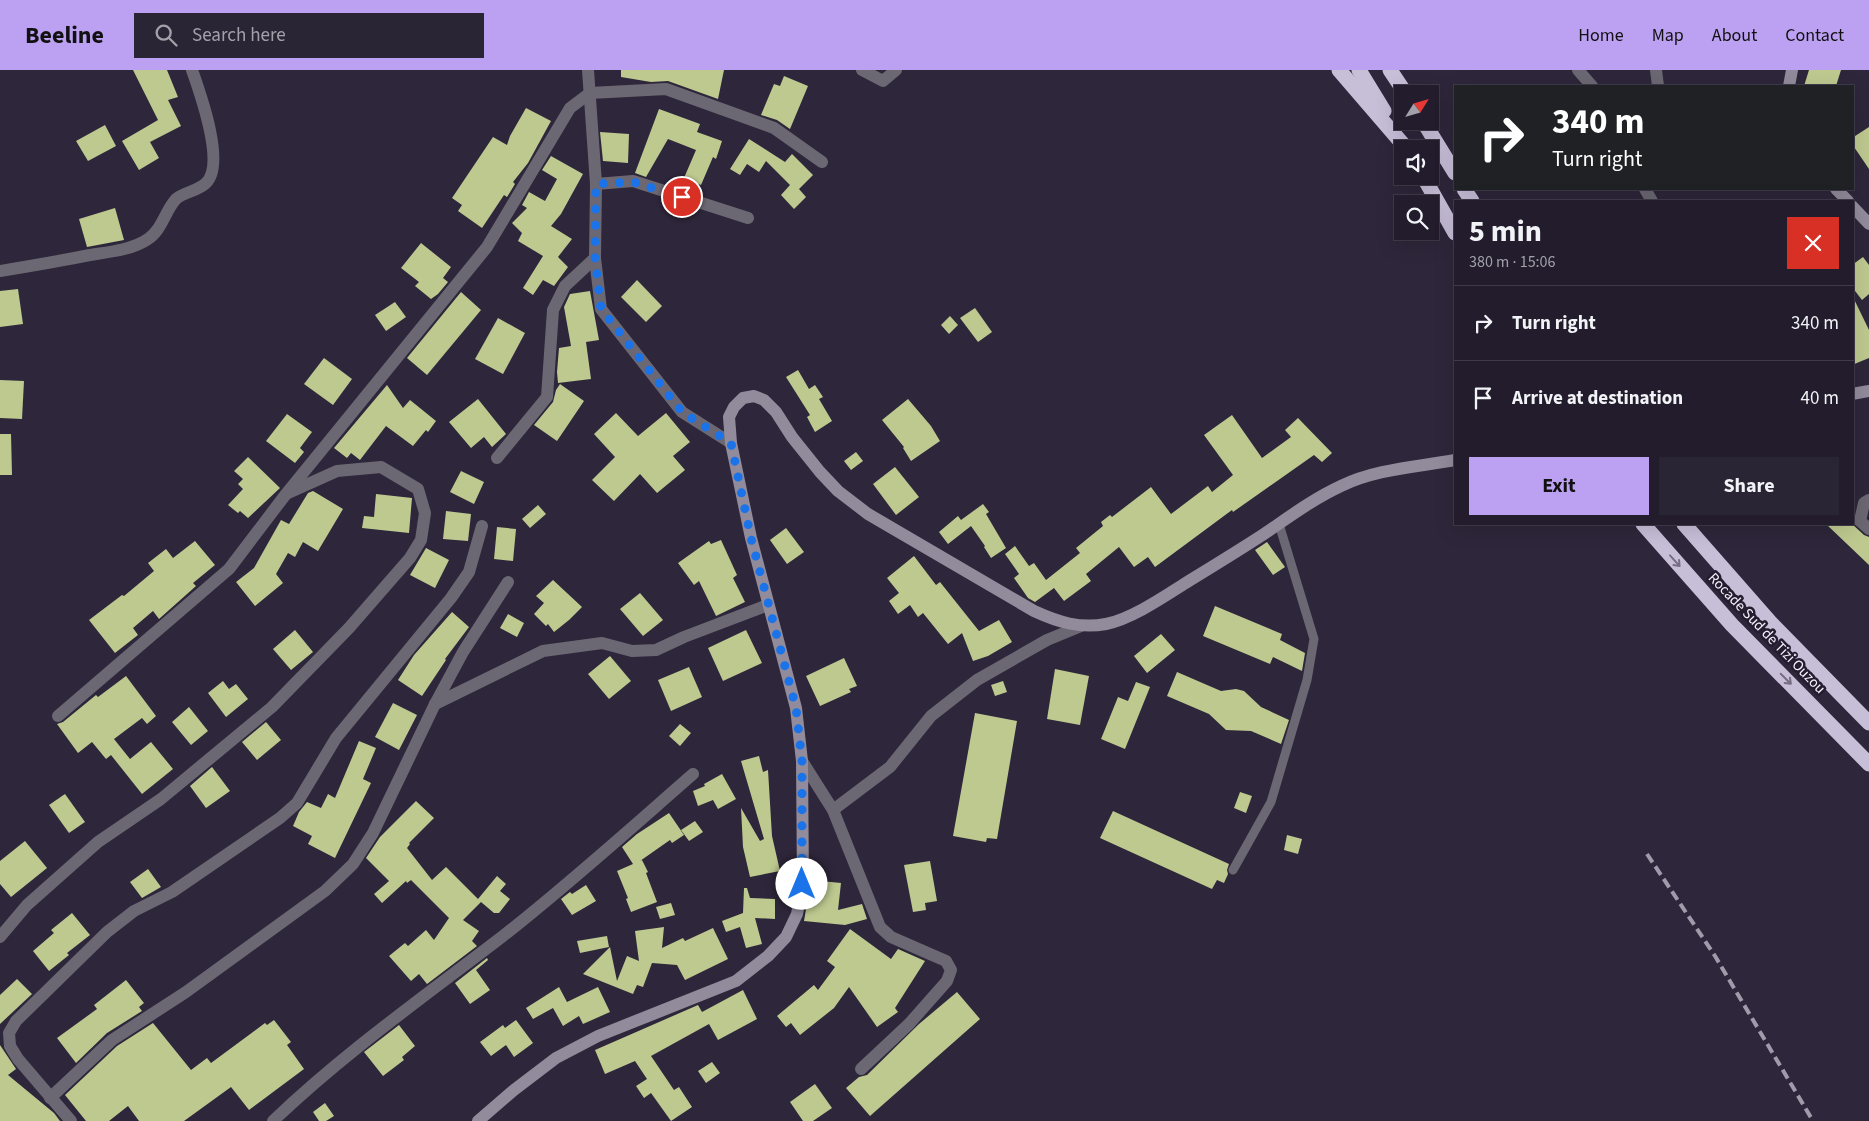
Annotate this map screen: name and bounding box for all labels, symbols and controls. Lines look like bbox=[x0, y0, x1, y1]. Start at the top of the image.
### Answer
search box bbox=[134, 13, 484, 58]
text: Beeline bbox=[25, 18, 104, 53]
icon: search bbox=[152, 21, 180, 49]
text: Search here bbox=[192, 22, 286, 49]
text: Home bbox=[1578, 23, 1624, 48]
text: Map bbox=[1652, 23, 1684, 48]
text: About bbox=[1712, 23, 1757, 48]
text: Contact bbox=[1785, 23, 1844, 48]
north arrow bbox=[1394, 85, 1439, 130]
map controls bbox=[1394, 85, 1439, 240]
text: 340 m bbox=[1552, 97, 1644, 147]
icon: right bbox=[1469, 105, 1534, 170]
button: sound bbox=[1394, 140, 1439, 185]
text: Turn right bbox=[1552, 143, 1642, 175]
pin bbox=[661, 176, 703, 218]
icon: arrive bbox=[668, 183, 696, 211]
button: search bbox=[1394, 195, 1439, 240]
text: 5 min bbox=[1469, 210, 1542, 253]
button: close bbox=[1787, 217, 1839, 269]
text: 380 m · 15:06 bbox=[1469, 251, 1556, 273]
icon: right bbox=[1469, 309, 1497, 337]
text: Turn right bbox=[1512, 310, 1596, 337]
text: 340 m bbox=[1791, 310, 1839, 337]
icon: arrive bbox=[1469, 384, 1497, 412]
text: Arrive at destination bbox=[1512, 385, 1683, 412]
text: 40 m bbox=[1801, 385, 1839, 412]
button: Exit bbox=[1469, 457, 1649, 515]
button: Share bbox=[1659, 457, 1839, 515]
one-way arrow bbox=[1669, 554, 1680, 567]
street label: Rocade Sud de Tizi Ouzou bbox=[1703, 568, 1830, 699]
one-way arrow bbox=[1780, 673, 1792, 685]
position arrow bbox=[775, 857, 827, 909]

